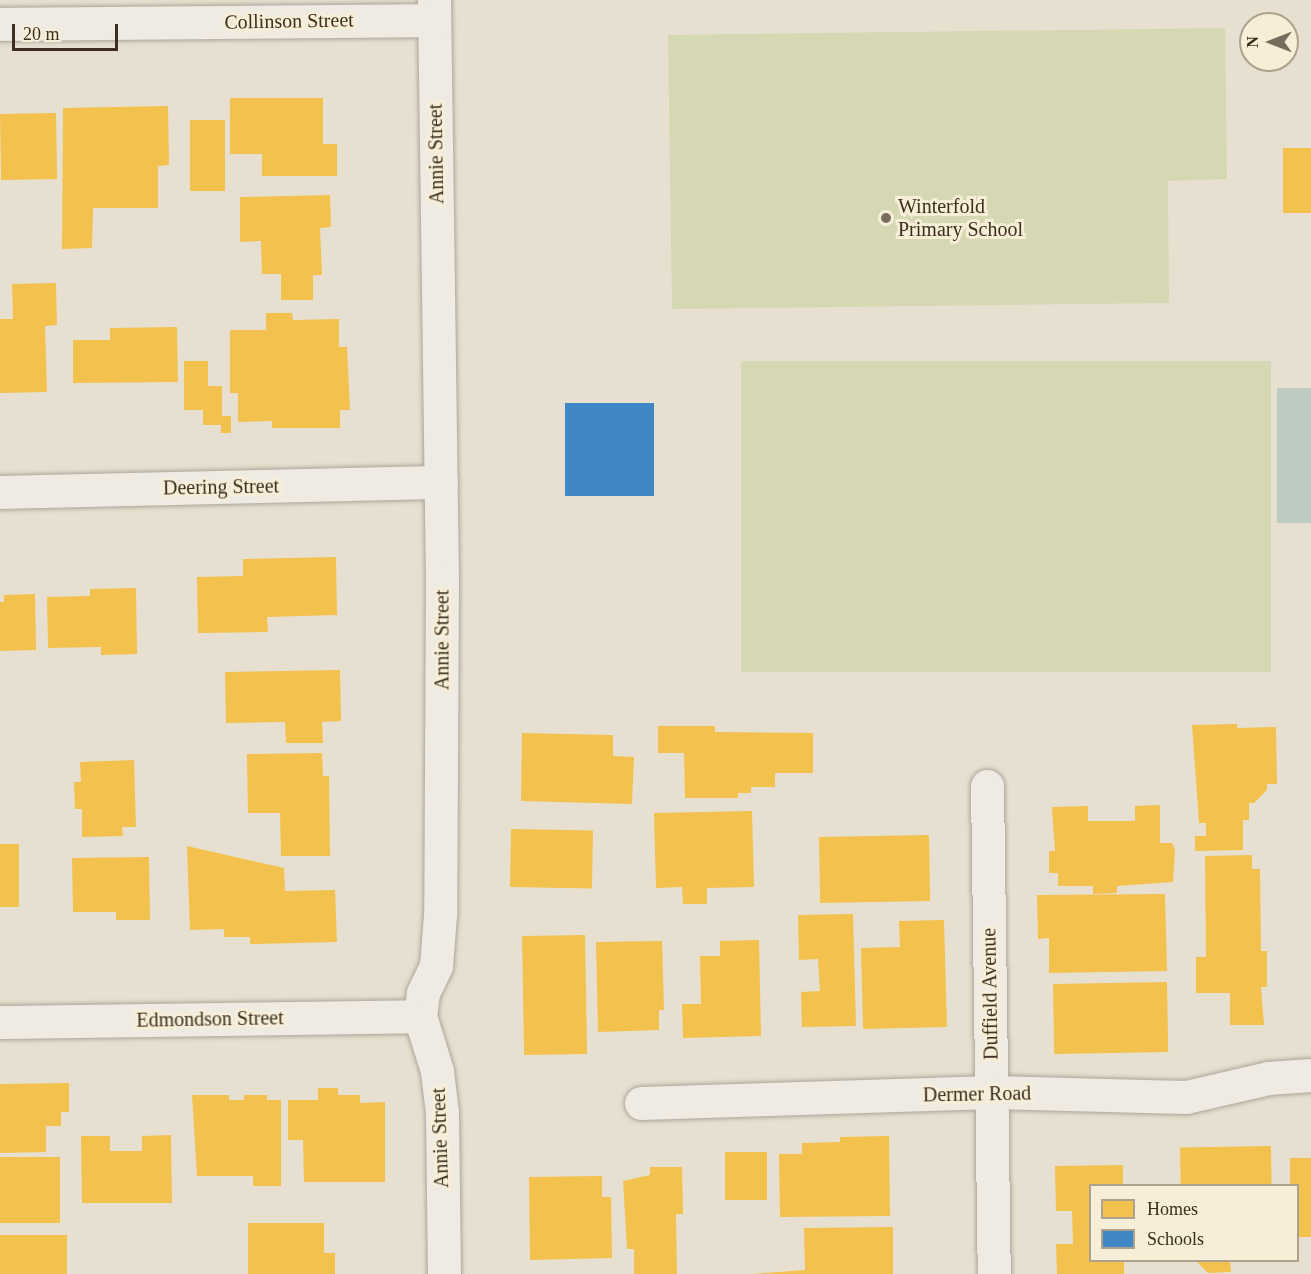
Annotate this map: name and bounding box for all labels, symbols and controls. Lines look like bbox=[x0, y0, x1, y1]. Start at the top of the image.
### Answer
street label: Collinson Street bbox=[224, 8, 354, 34]
scale bar bbox=[15, 12, 122, 50]
north arrow bbox=[1239, 12, 1299, 72]
text: 20 m bbox=[23, 24, 60, 44]
text: N bbox=[1244, 36, 1261, 48]
street label: Annie Street bbox=[423, 104, 449, 204]
place label: Winterfold Primary School bbox=[898, 195, 1023, 242]
marker: Winterfold Primary School bbox=[879, 211, 893, 225]
street label: Deering Street bbox=[163, 474, 279, 500]
street label: Annie Street bbox=[430, 590, 454, 690]
street label: Duffield Avenue bbox=[977, 927, 1003, 1061]
street label: Edmondson Street bbox=[136, 1006, 284, 1032]
street label: Dermer Road bbox=[923, 1081, 1031, 1107]
street label: Annie Street bbox=[426, 1087, 454, 1189]
legend bbox=[1089, 1184, 1299, 1262]
text: Homes bbox=[1147, 1199, 1198, 1219]
text: Schools bbox=[1147, 1229, 1204, 1249]

